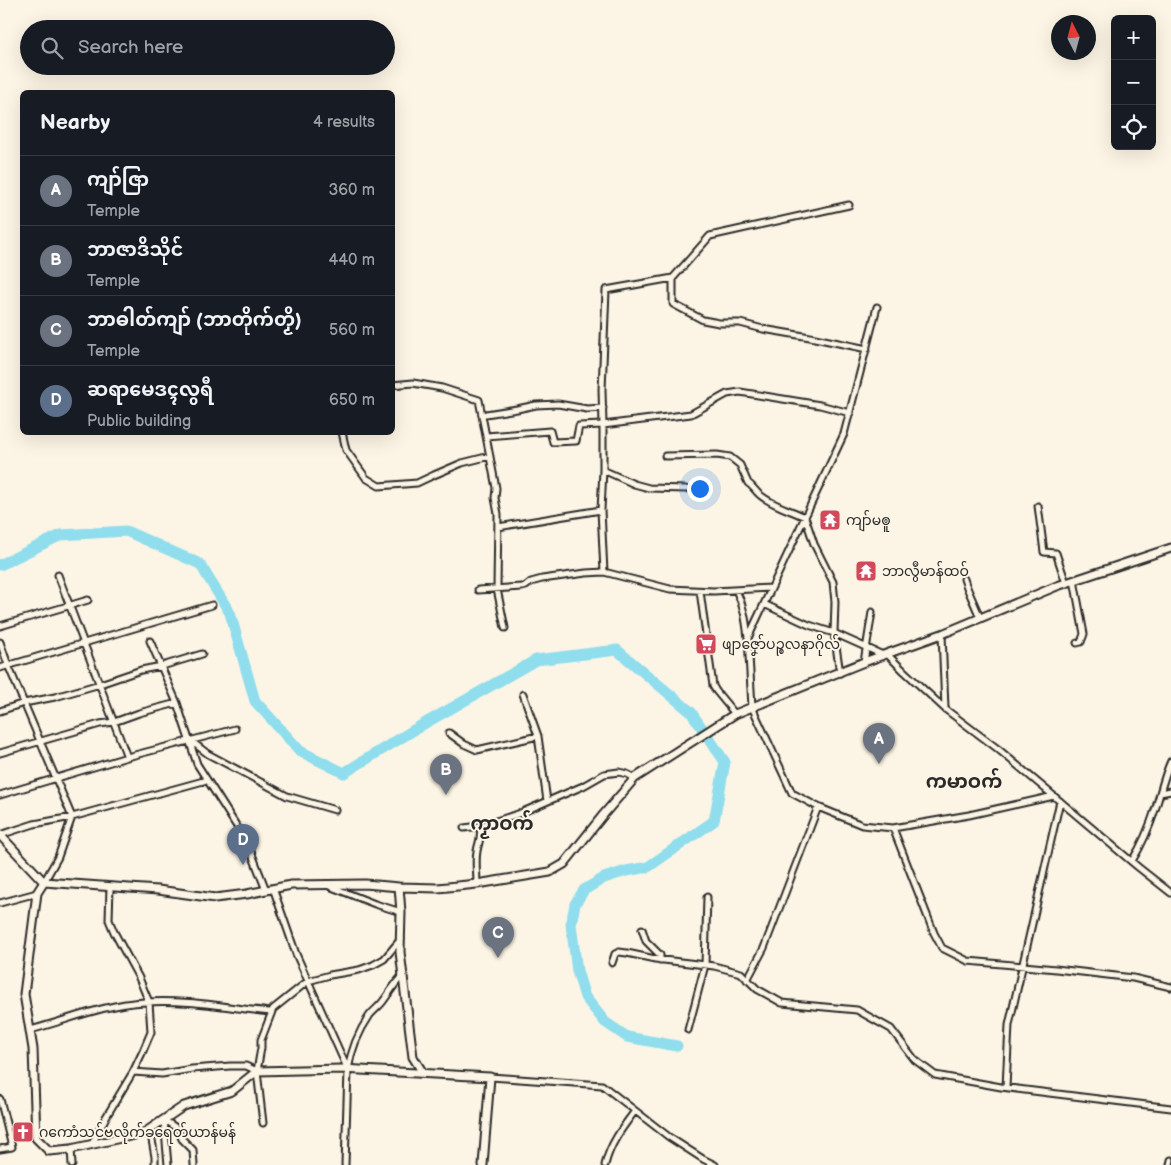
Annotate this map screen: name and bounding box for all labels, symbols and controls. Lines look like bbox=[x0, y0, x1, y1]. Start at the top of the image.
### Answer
north arrow bbox=[1051, 15, 1096, 60]
map controls bbox=[1111, 15, 1156, 150]
button: + bbox=[1111, 15, 1156, 60]
search box bbox=[20, 20, 395, 75]
icon: search bbox=[38, 34, 66, 62]
text: Search here bbox=[78, 36, 183, 59]
button: − bbox=[1111, 60, 1156, 105]
button: locate bbox=[1111, 105, 1156, 150]
text: Nearby bbox=[40, 110, 110, 135]
text: 4 results bbox=[313, 113, 375, 132]
text: ကျာ်ဇြာ bbox=[87, 169, 149, 192]
text: A bbox=[51, 181, 61, 200]
text: 360 m bbox=[328, 181, 375, 200]
text: Temple bbox=[87, 202, 140, 221]
text: ဘာဇာဒိသိုင် bbox=[87, 239, 183, 262]
text: B bbox=[50, 251, 62, 270]
text: 440 m bbox=[329, 251, 375, 270]
text: Temple bbox=[87, 272, 140, 291]
text: ဘာဓါတ်ကျာ် (ဘာတိုက်တၟိ) bbox=[87, 309, 302, 332]
text: C bbox=[50, 321, 62, 340]
text: 560 m bbox=[329, 321, 375, 340]
text: Temple bbox=[87, 342, 140, 361]
text: ဆရာမေဒၚလွရီ bbox=[87, 379, 213, 402]
text: D bbox=[50, 391, 62, 410]
text: 650 m bbox=[329, 391, 375, 410]
text: Public building bbox=[87, 412, 191, 431]
your location bbox=[687, 476, 713, 502]
temple icon: ကျာ်မၜူ bbox=[818, 508, 842, 532]
place label: ကျာ်မၜူ bbox=[846, 510, 891, 532]
temple icon: ဘာလွဳမာန်ထဝ် bbox=[854, 559, 878, 583]
place label: ဘာလွဳမာန်ထဝ် bbox=[882, 561, 969, 583]
supermarket icon: ဖျာဇၞော်ပဉ္စလနာဂိုလ် bbox=[694, 632, 718, 656]
place label: ဖျာဇၞော်ပဉ္စလနာဂိုလ် bbox=[722, 634, 840, 656]
pin: A bbox=[863, 723, 895, 764]
pin: B bbox=[430, 754, 462, 795]
district label: ကမာဝက် bbox=[926, 768, 1002, 794]
district label: ကၟာဝက် bbox=[470, 810, 534, 839]
pin: D bbox=[227, 824, 259, 865]
pin: C bbox=[482, 917, 514, 958]
church icon: ဂကောံသင်ဗလိုက်ခရေတ်ယာန်မန် bbox=[11, 1120, 35, 1144]
place label: ဂကောံသင်ဗလိုက်ခရေတ်ယာန်မန် bbox=[39, 1122, 236, 1144]

